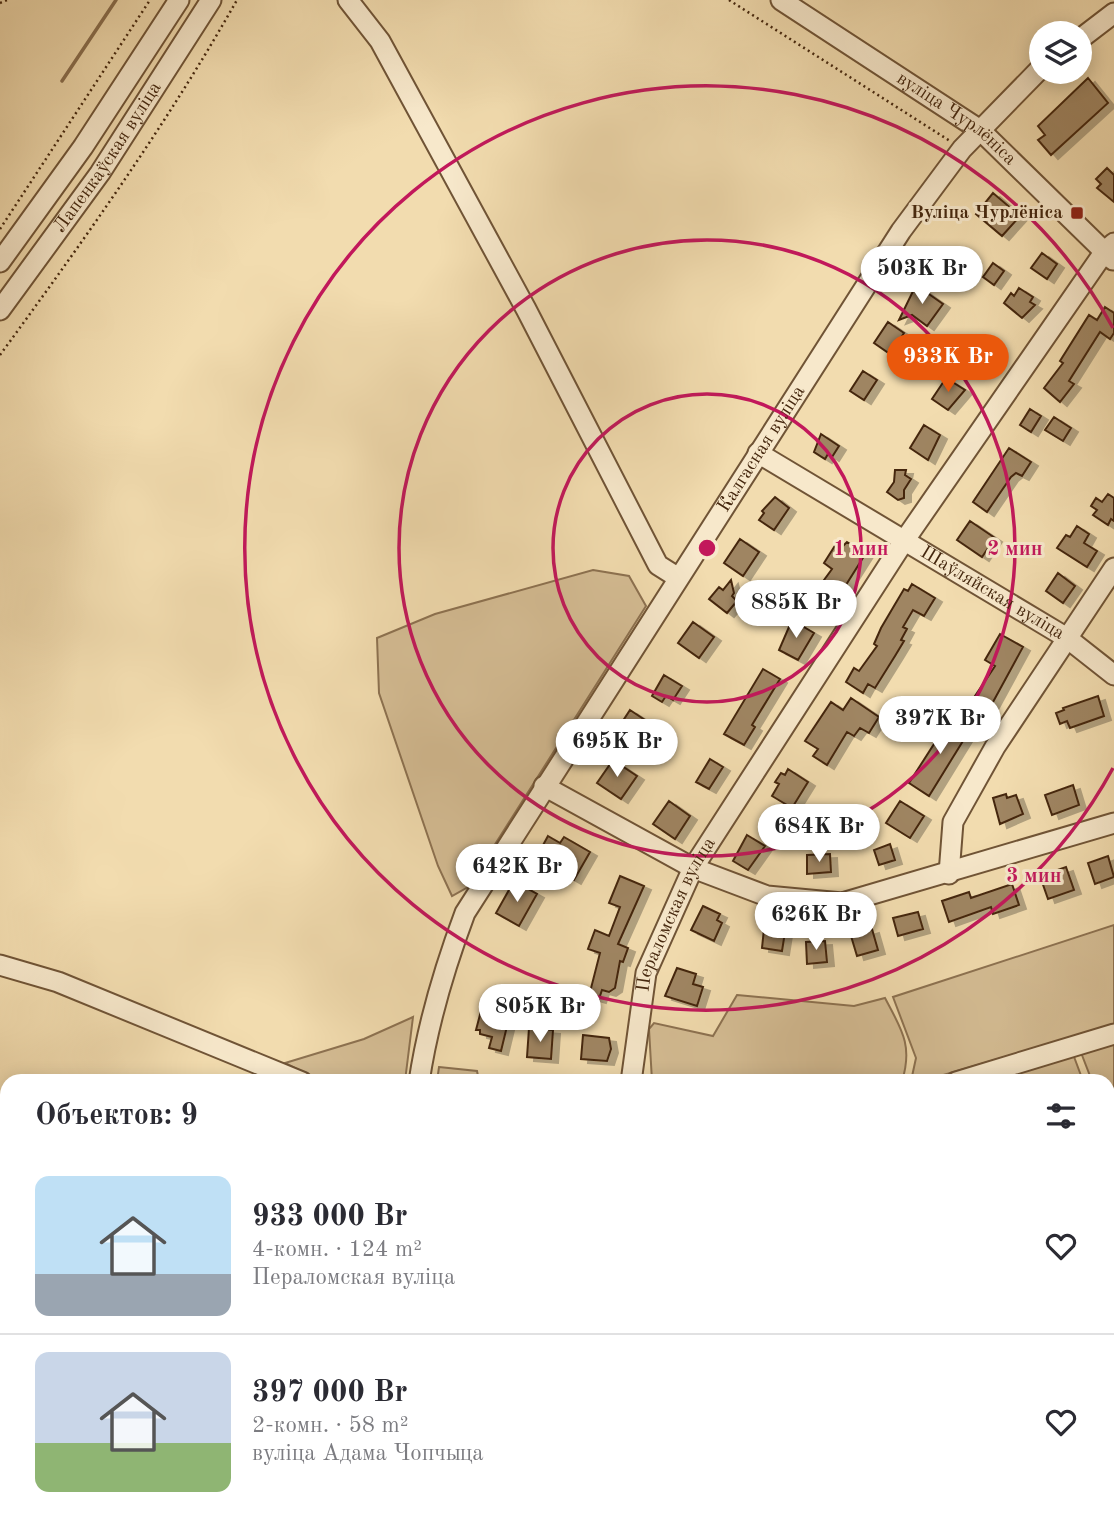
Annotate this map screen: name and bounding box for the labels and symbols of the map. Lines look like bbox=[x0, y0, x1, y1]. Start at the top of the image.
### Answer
street label: вуліца Чурлёніса bbox=[893, 69, 1020, 169]
street label: Лапенкаўская вуліца bbox=[50, 78, 166, 236]
place label: Вуліца Чурлёніса bbox=[910, 204, 1063, 223]
marker: Вуліца Чурлёніса bbox=[1069, 205, 1085, 221]
pin: 503K Br bbox=[857, 246, 987, 306]
pin: 933K Br bbox=[883, 334, 1013, 394]
street label: Калгасная вуліца bbox=[714, 382, 809, 516]
centre of rings bbox=[695, 536, 719, 560]
text: 1 мин bbox=[833, 539, 889, 560]
text: 2 мин bbox=[987, 539, 1043, 560]
street label: Шаўляйская вуліца bbox=[917, 543, 1068, 644]
pin: 885K Br bbox=[731, 580, 861, 640]
pin: 397K Br bbox=[875, 696, 1005, 756]
pin: 695K Br bbox=[552, 720, 682, 779]
pin: 684K Br bbox=[754, 804, 884, 864]
street label: Пераломская вуліца bbox=[634, 834, 720, 993]
pin: 642K Br bbox=[452, 844, 582, 904]
text: 3 мин bbox=[1006, 866, 1062, 887]
pin: 626K Br bbox=[751, 892, 881, 952]
pin: 805K Br bbox=[475, 984, 605, 1044]

